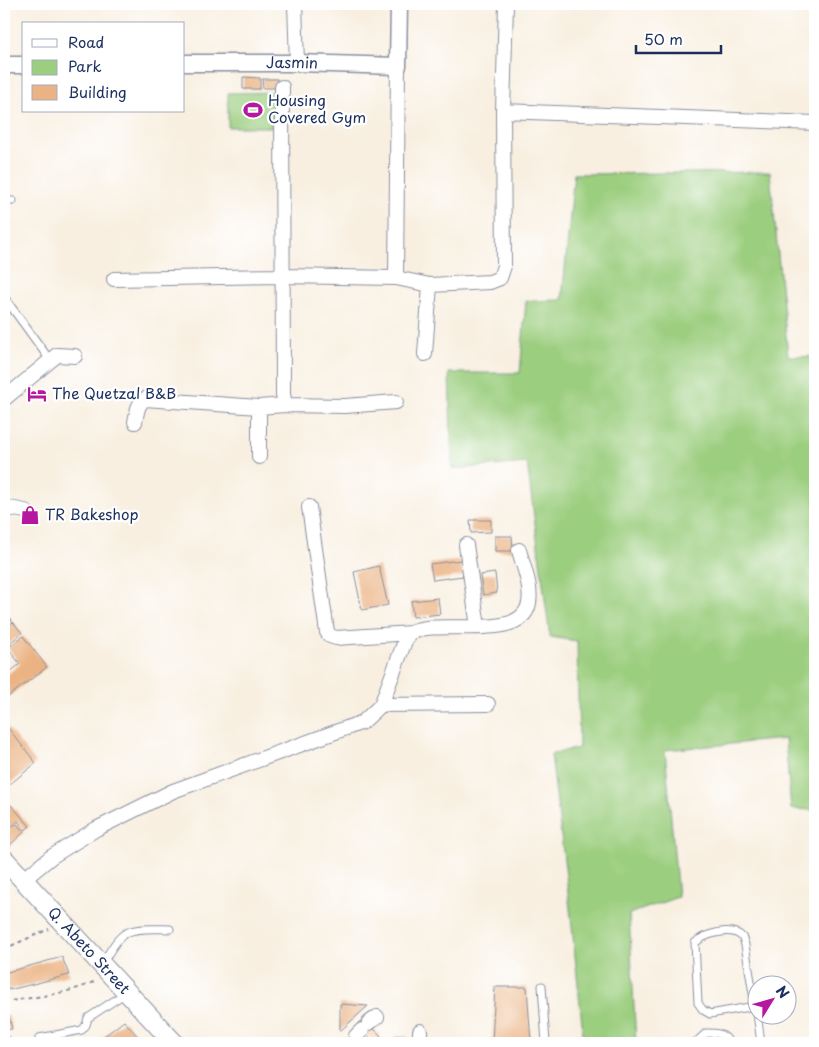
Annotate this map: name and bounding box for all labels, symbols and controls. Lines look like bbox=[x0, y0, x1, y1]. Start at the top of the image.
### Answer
legend bbox=[22, 22, 185, 112]
scale bar bbox=[636, 22, 722, 54]
text: 50 m bbox=[644, 27, 683, 50]
text: Road bbox=[68, 30, 104, 53]
street label: Jasmin bbox=[266, 50, 318, 74]
text: Park bbox=[68, 54, 102, 77]
text: Building bbox=[68, 80, 127, 103]
place label: Housing Covered Gym bbox=[268, 88, 366, 128]
sports icon: Housing Covered Gym bbox=[242, 99, 264, 121]
place label: The Quetzal B&B bbox=[52, 381, 176, 404]
hotel icon: The Quetzal B&B bbox=[26, 383, 48, 405]
place label: TR Bakeshop bbox=[45, 502, 139, 525]
shop icon: TR Bakeshop bbox=[19, 504, 41, 526]
street label: Q. Abeto Street bbox=[43, 901, 136, 999]
north arrow bbox=[746, 974, 796, 1024]
text: N bbox=[771, 981, 795, 1003]

